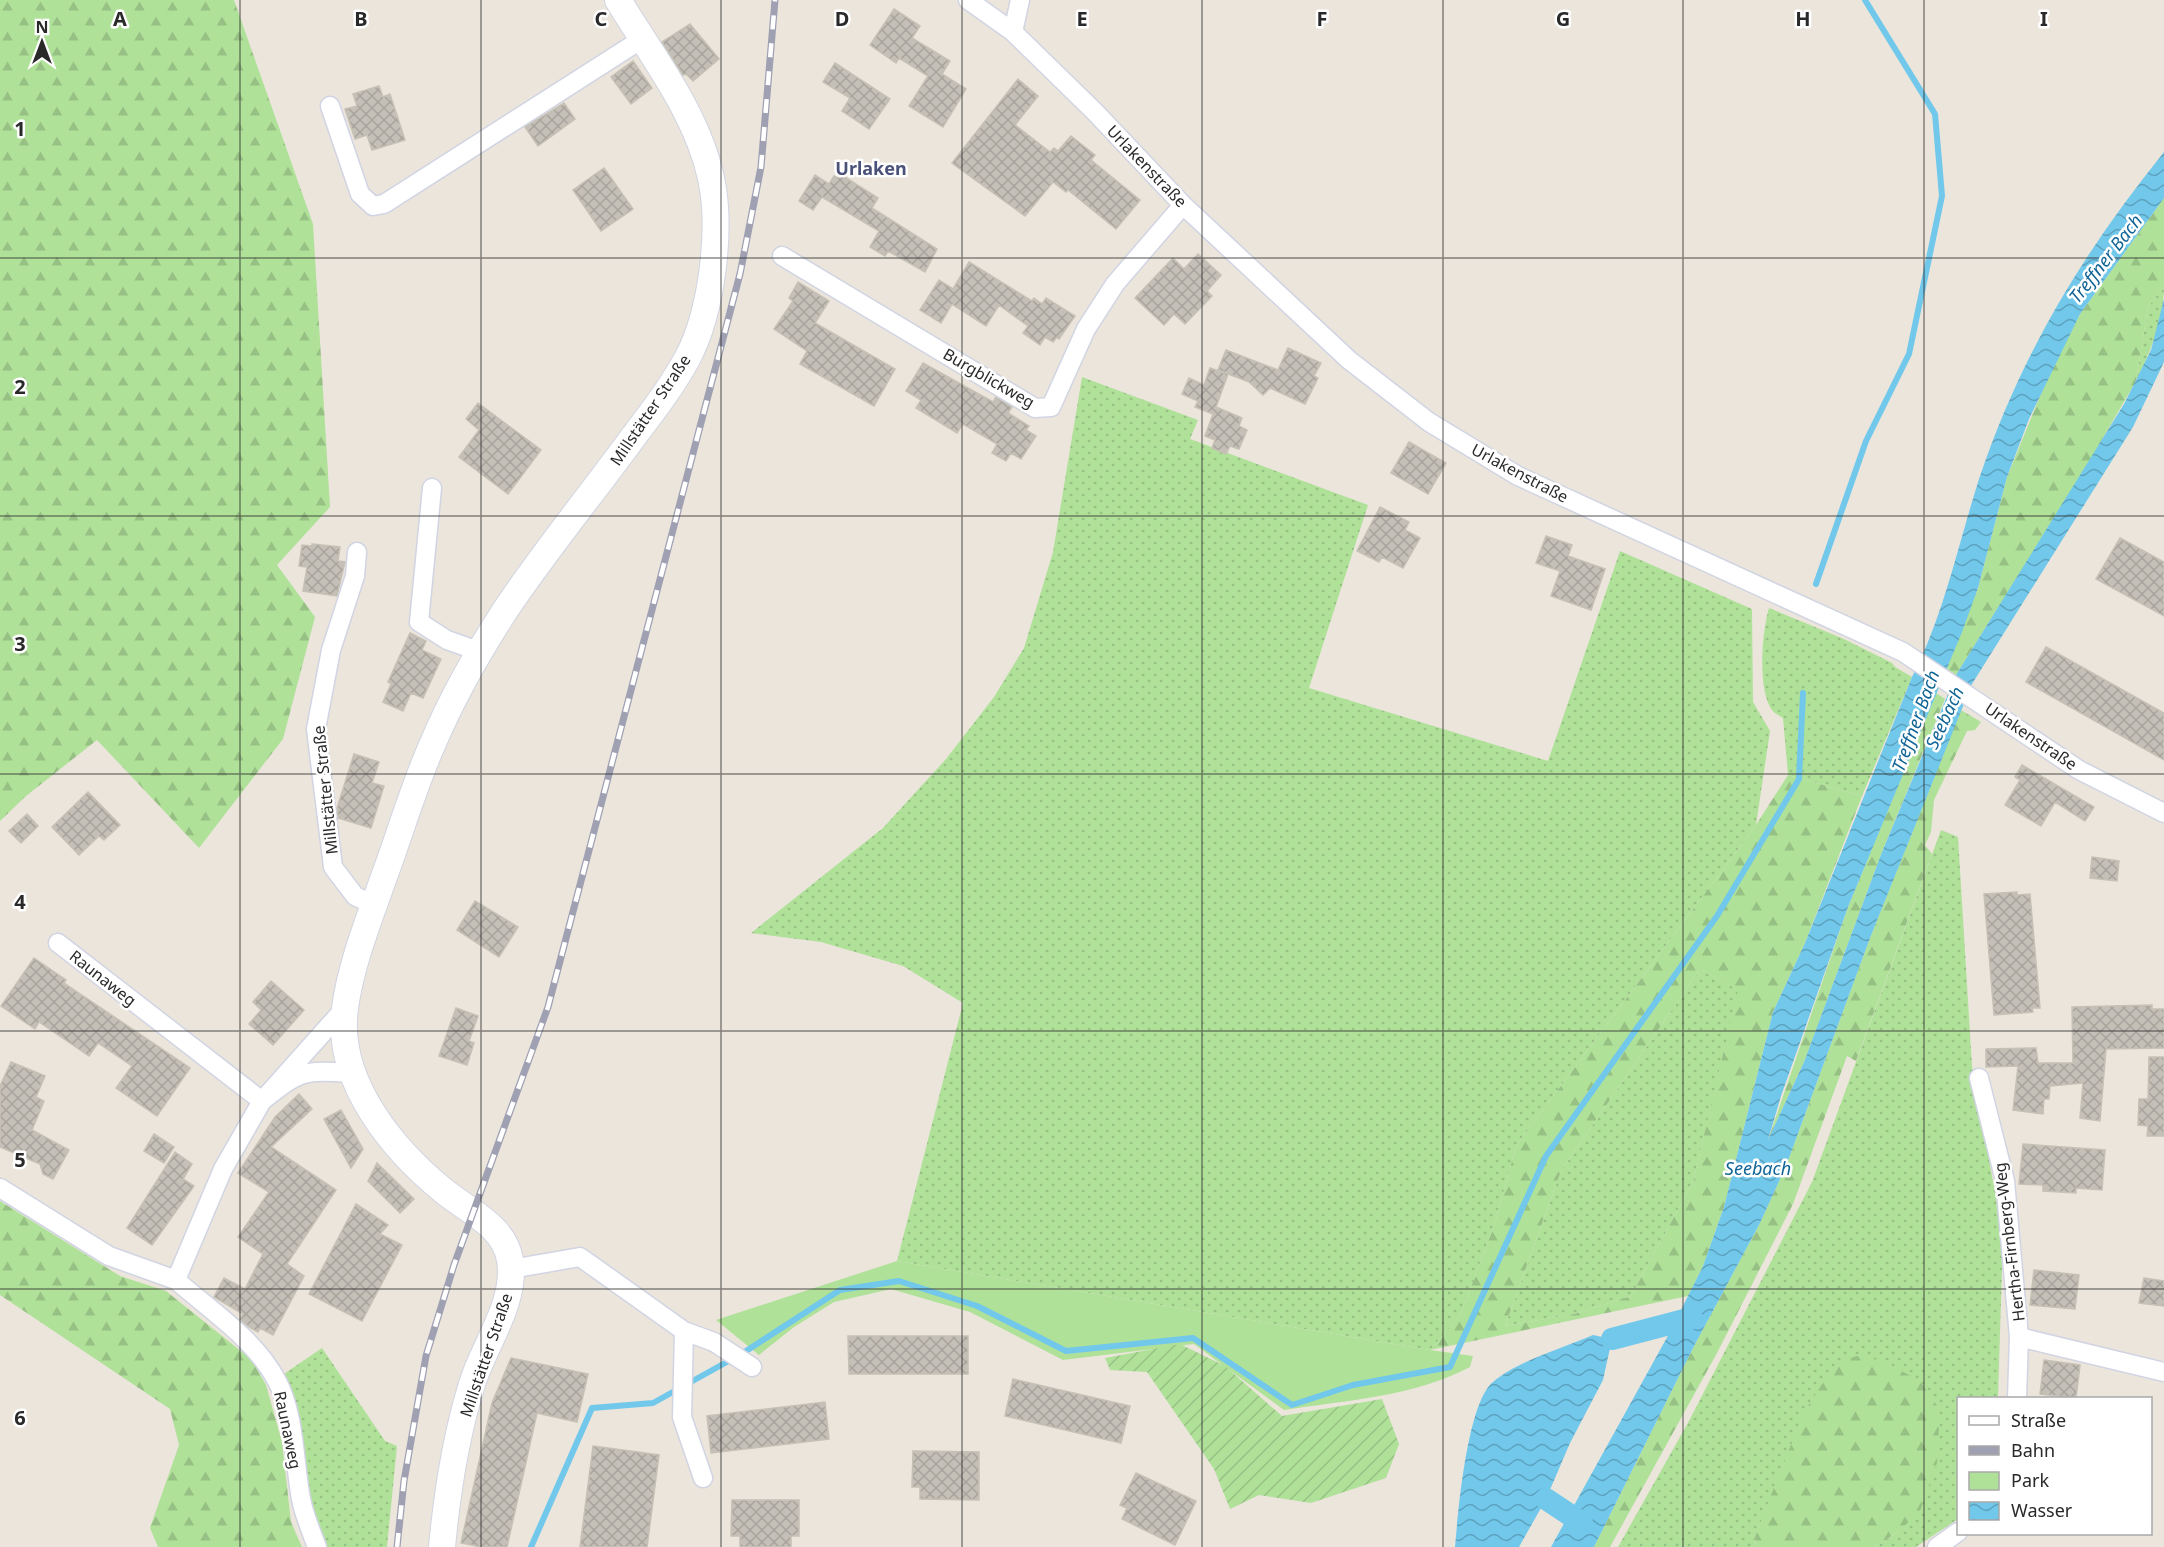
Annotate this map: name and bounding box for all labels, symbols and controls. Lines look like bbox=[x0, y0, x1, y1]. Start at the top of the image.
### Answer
text: A bbox=[113, 5, 127, 32]
text: B bbox=[354, 5, 368, 32]
text: C bbox=[595, 5, 608, 32]
text: D bbox=[835, 5, 849, 32]
text: E bbox=[1076, 5, 1088, 32]
text: F bbox=[1317, 5, 1327, 32]
text: G bbox=[1556, 5, 1570, 32]
text: H bbox=[1795, 5, 1811, 32]
text: I bbox=[2040, 5, 2048, 32]
north arrow bbox=[12, 12, 72, 72]
text: N bbox=[35, 16, 49, 38]
text: 1 bbox=[14, 115, 26, 142]
street label: Urlakenstraße bbox=[1102, 120, 1192, 212]
district label: Urlaken bbox=[835, 156, 907, 180]
water label: Treffner Bach bbox=[2063, 209, 2147, 308]
street label: Burgblickweg bbox=[939, 343, 1039, 413]
street label: Millstätter Straße bbox=[605, 350, 695, 470]
text: 2 bbox=[14, 373, 26, 400]
street label: Urlakenstraße bbox=[1468, 438, 1572, 508]
text: 3 bbox=[14, 630, 26, 657]
water label: Treffner Bach bbox=[1886, 667, 1945, 775]
water label: Seebach bbox=[1919, 682, 1969, 753]
street label: Urlakenstraße bbox=[1981, 697, 2081, 775]
street label: Millstätter Straße bbox=[307, 724, 343, 856]
text: 4 bbox=[14, 888, 26, 915]
street label: Raunaweg bbox=[65, 945, 141, 1011]
text: 5 bbox=[14, 1146, 26, 1173]
water label: Seebach bbox=[1725, 1156, 1791, 1180]
street label: Hertha-Firnberg-Weg bbox=[1988, 1161, 2030, 1323]
street label: Millstätter Straße bbox=[455, 1290, 517, 1420]
street label: Raunaweg bbox=[269, 1389, 307, 1471]
legend bbox=[1957, 1397, 2152, 1535]
text: 6 bbox=[14, 1404, 26, 1431]
text: Straße bbox=[2011, 1408, 2066, 1432]
text: Bahn bbox=[2011, 1438, 2055, 1462]
text: Park bbox=[2011, 1468, 2049, 1492]
text: Wasser bbox=[2011, 1498, 2073, 1522]

